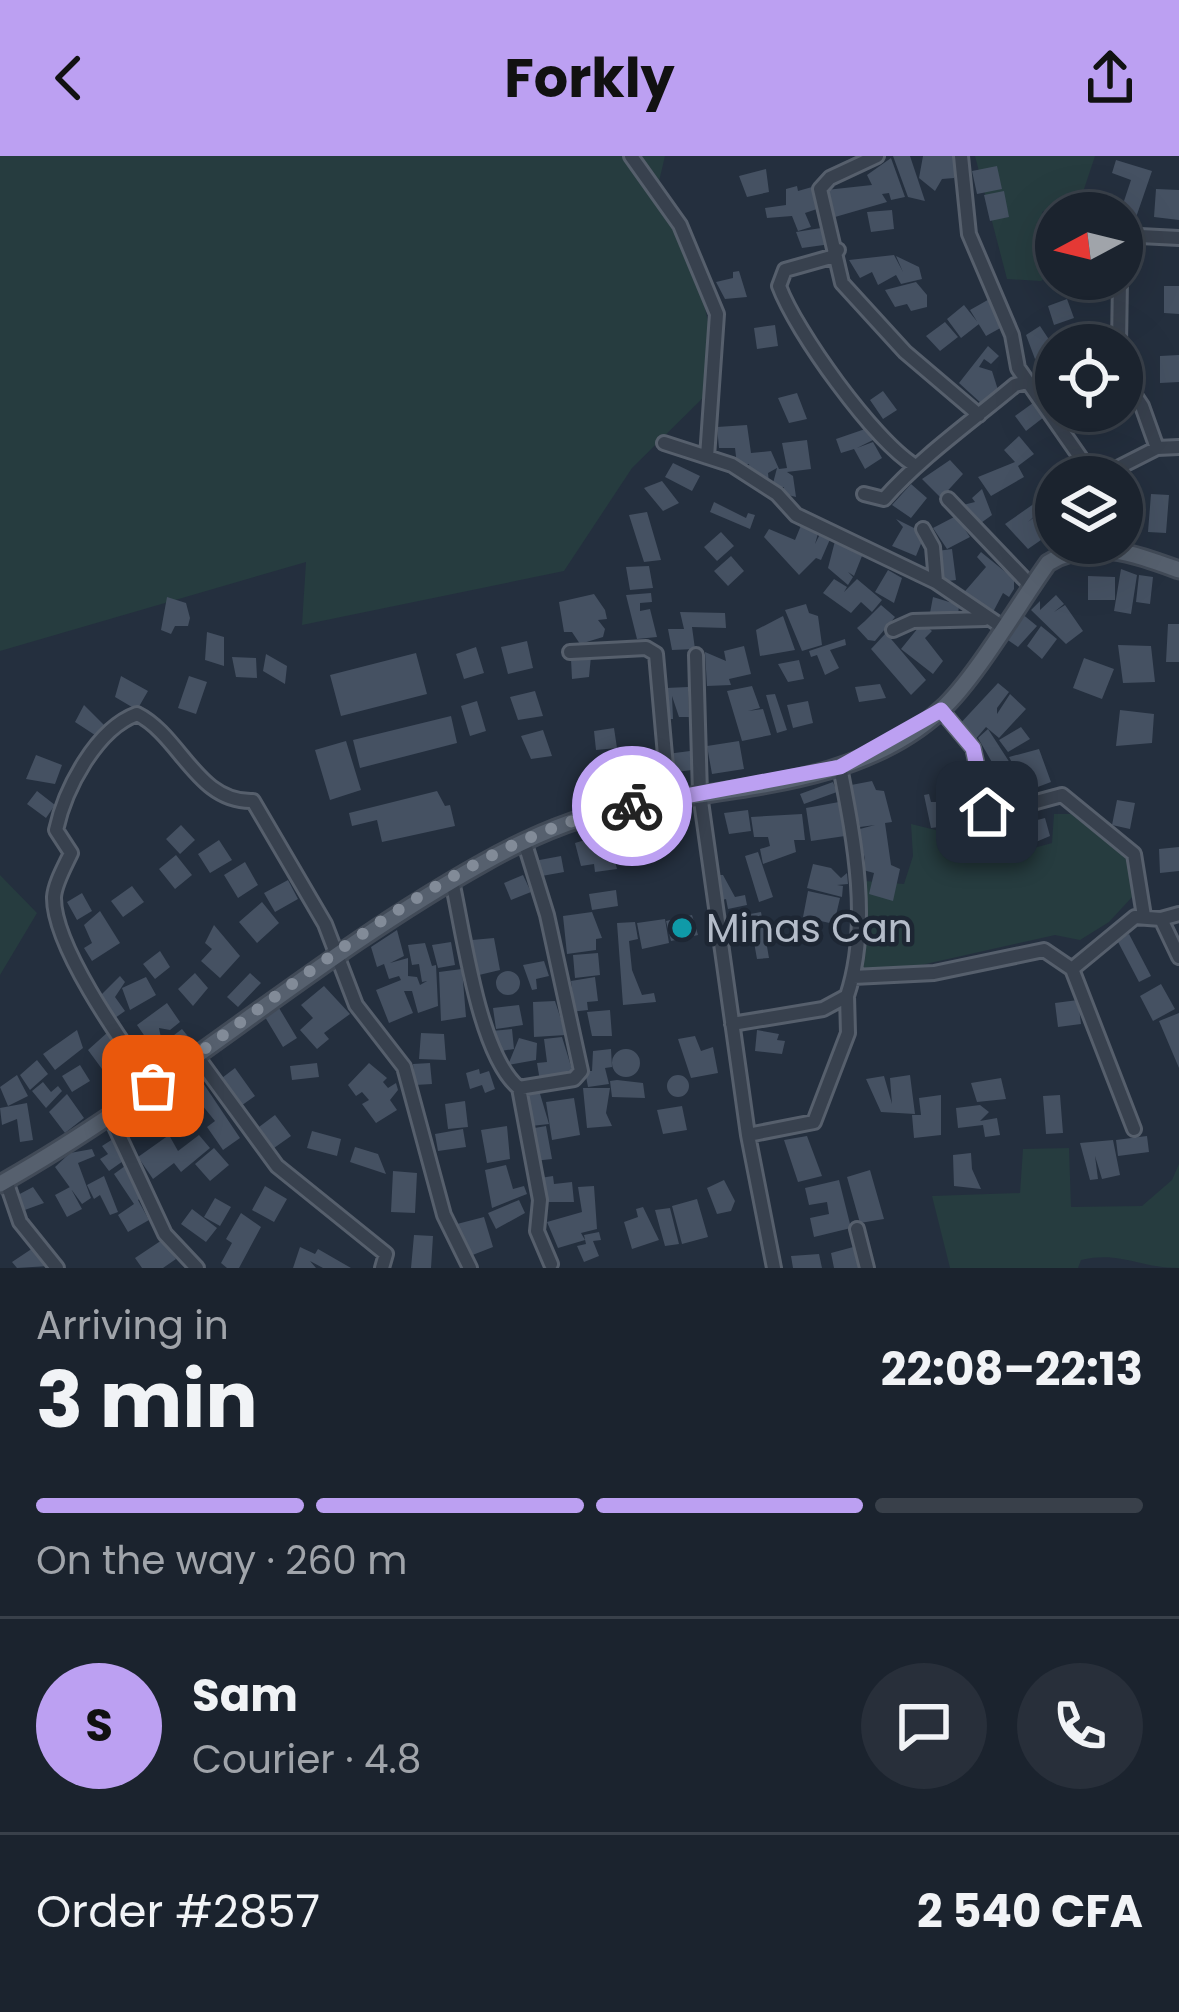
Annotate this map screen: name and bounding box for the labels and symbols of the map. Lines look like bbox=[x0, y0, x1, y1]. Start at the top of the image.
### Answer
north arrow bbox=[1035, 192, 1143, 300]
courier bbox=[572, 746, 692, 866]
pin bbox=[936, 761, 1038, 863]
place label: Minas Can bbox=[706, 901, 913, 956]
marker: Minas Can bbox=[669, 915, 695, 941]
pin bbox=[102, 1035, 204, 1137]

